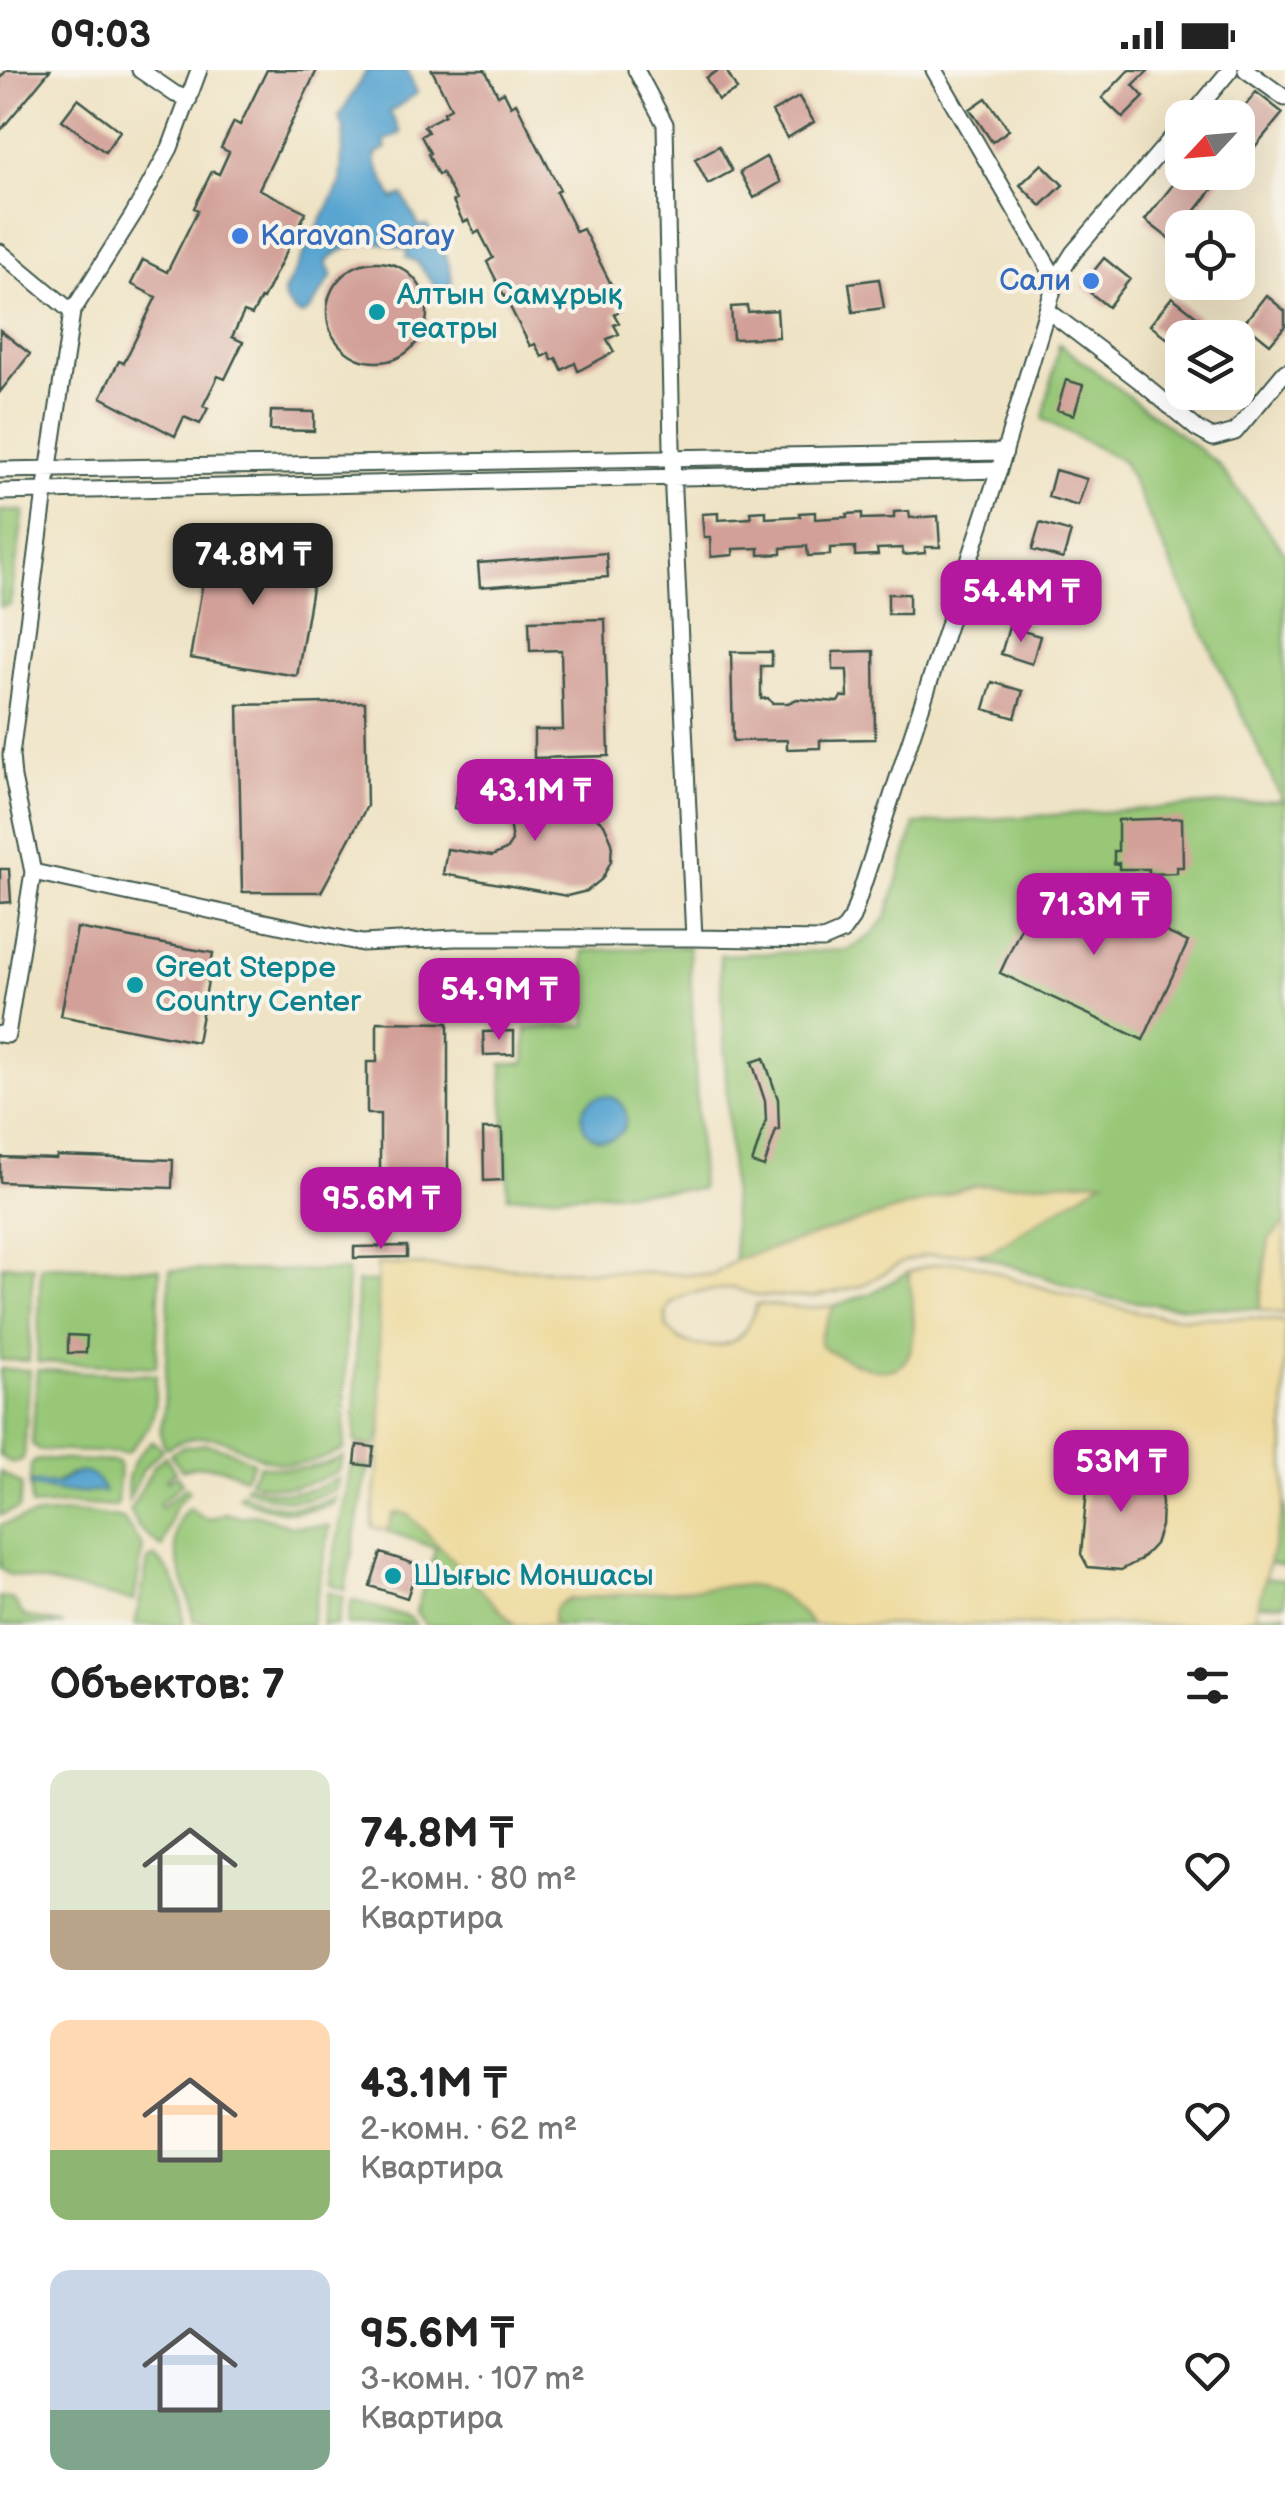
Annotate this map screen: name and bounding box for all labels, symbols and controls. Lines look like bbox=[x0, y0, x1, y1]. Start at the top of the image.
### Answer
text: 09:03 bbox=[50, 13, 151, 58]
north arrow bbox=[1165, 100, 1255, 190]
map controls bbox=[1165, 100, 1255, 410]
button: locate bbox=[1165, 210, 1255, 300]
place label: Karavan Saray bbox=[260, 218, 455, 254]
marker: Karavan Saray bbox=[229, 225, 251, 247]
place label: Сали bbox=[999, 263, 1071, 299]
marker: Сали bbox=[1080, 270, 1102, 292]
place label: Алтын Самұрық театры bbox=[396, 277, 622, 347]
marker: Алтын Самұрық театры bbox=[366, 301, 388, 323]
button: layers bbox=[1165, 320, 1255, 410]
pin: 74.8M ₸ bbox=[161, 523, 345, 608]
text: 74.8M ₸ bbox=[195, 536, 311, 575]
pin: 54.4M ₸ bbox=[929, 560, 1113, 645]
text: 54.4M ₸ bbox=[963, 573, 1079, 612]
pin: 43.1M ₸ bbox=[443, 759, 627, 844]
text: 43.1M ₸ bbox=[479, 772, 591, 811]
pin: 71.3M ₸ bbox=[1002, 873, 1186, 958]
text: 71.3M ₸ bbox=[1039, 886, 1149, 925]
place label: Great Steppe Country Center bbox=[155, 950, 362, 1020]
pin: 54.9M ₸ bbox=[407, 958, 591, 1043]
text: 54.9M ₸ bbox=[441, 971, 557, 1010]
marker: Great Steppe Country Center bbox=[124, 974, 146, 996]
pin: 95.6M ₸ bbox=[289, 1167, 473, 1252]
text: 95.6M ₸ bbox=[322, 1180, 440, 1219]
pin: 53M ₸ bbox=[1051, 1430, 1191, 1515]
text: 53M ₸ bbox=[1076, 1443, 1166, 1482]
place label: Шығыс Моншасы bbox=[413, 1558, 654, 1594]
marker: Шығыс Моншасы bbox=[382, 1565, 404, 1587]
icon: filters bbox=[1180, 1658, 1235, 1713]
text: Объектов: 7 bbox=[50, 1660, 285, 1711]
text: 74.8M ₸ bbox=[360, 1809, 513, 1860]
icon: home bbox=[130, 1810, 250, 1930]
icon: heart bbox=[1180, 1843, 1235, 1898]
text: 2-комн. · 80 m² bbox=[360, 1860, 576, 1899]
text: Квартира bbox=[360, 1899, 503, 1938]
text: 43.1M ₸ bbox=[360, 2059, 507, 2110]
icon: home bbox=[130, 2060, 250, 2180]
icon: heart bbox=[1180, 2093, 1235, 2148]
text: 2-комн. · 62 m² bbox=[360, 2110, 577, 2149]
text: Квартира bbox=[360, 2149, 503, 2188]
text: 95.6M ₸ bbox=[360, 2309, 514, 2360]
icon: home bbox=[130, 2310, 250, 2430]
icon: heart bbox=[1180, 2343, 1235, 2398]
text: 3-комн. · 107 m² bbox=[360, 2360, 585, 2399]
text: Квартира bbox=[360, 2399, 503, 2438]

